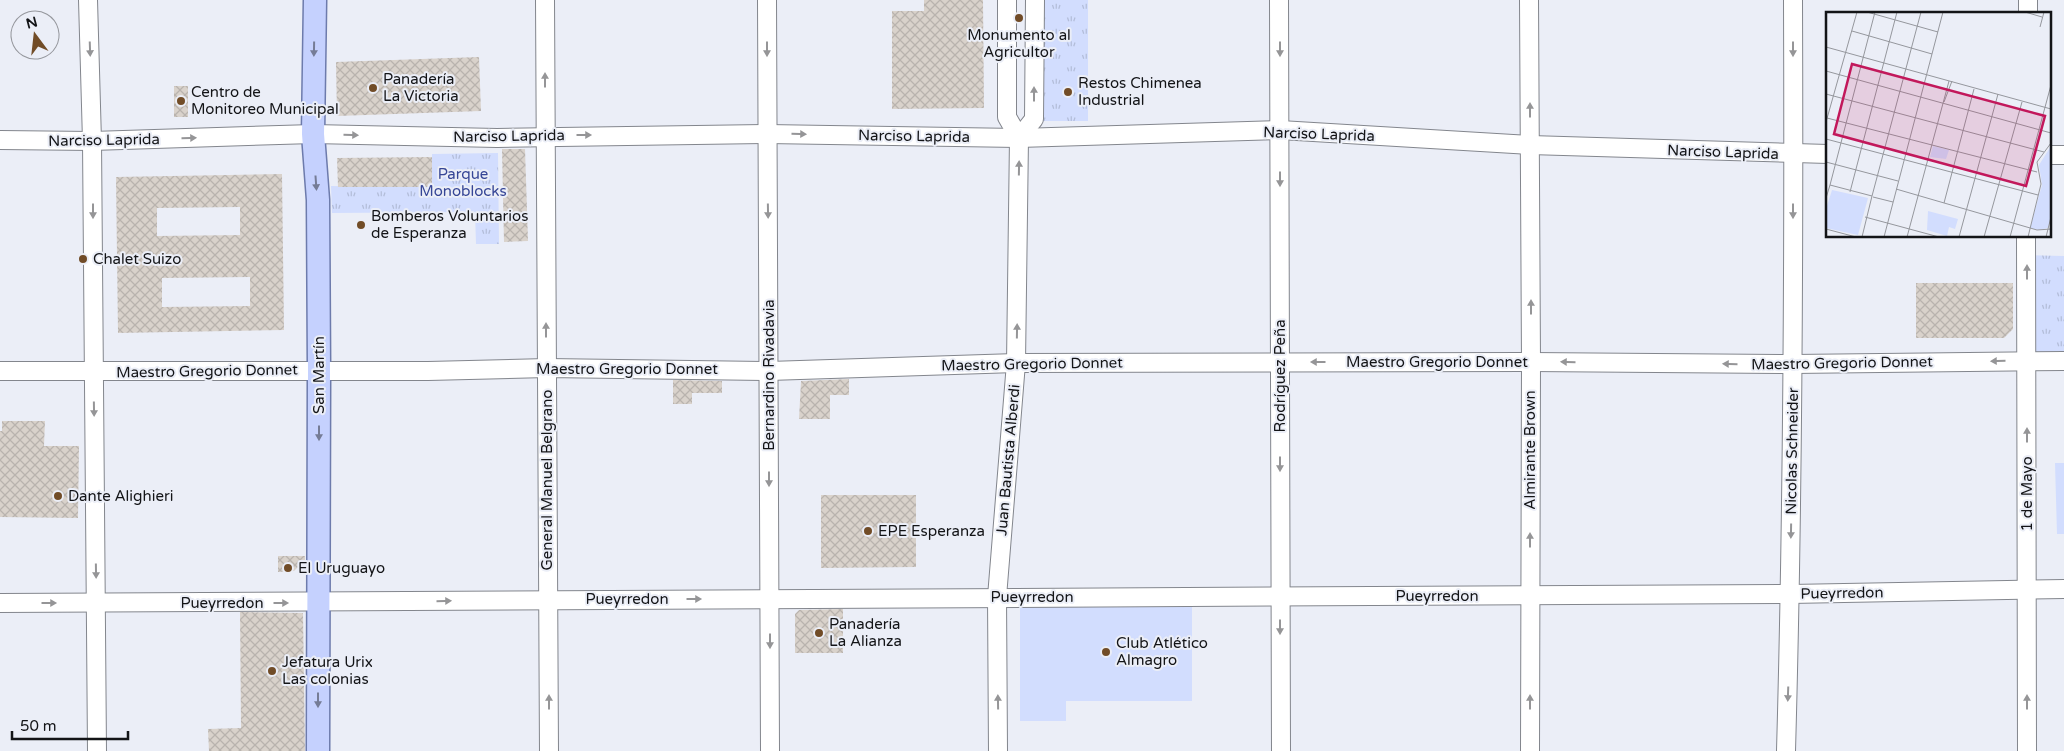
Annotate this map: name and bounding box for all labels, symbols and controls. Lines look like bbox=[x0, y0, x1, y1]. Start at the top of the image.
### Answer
north arrow bbox=[10, 10, 60, 60]
marker: Monumento al Agricultor bbox=[1013, 12, 1025, 24]
inset map bbox=[1826, 12, 2052, 238]
text: N bbox=[24, 13, 39, 33]
place label: Monumento al Agricultor bbox=[967, 26, 1071, 61]
one-way arrow bbox=[86, 41, 94, 57]
one-way arrow bbox=[310, 41, 318, 57]
one-way arrow bbox=[763, 41, 771, 57]
one-way arrow bbox=[1276, 41, 1284, 57]
one-way arrow bbox=[1789, 41, 1797, 57]
place label: Panadería La Victoria bbox=[383, 70, 459, 105]
one-way arrow bbox=[541, 72, 549, 88]
place label: Restos Chimenea Industrial bbox=[1078, 74, 1202, 109]
marker: Panadería La Victoria bbox=[367, 82, 379, 94]
place label: Centro de Monitoreo Municipal bbox=[191, 83, 339, 118]
one-way arrow bbox=[1030, 86, 1038, 102]
marker: Restos Chimenea Industrial bbox=[1062, 86, 1074, 98]
marker: Centro de Monitoreo Municipal bbox=[175, 95, 187, 107]
one-way arrow bbox=[1526, 102, 1534, 118]
street label: Narciso Laprida bbox=[1263, 123, 1375, 145]
street label: Narciso Laprida bbox=[453, 126, 565, 146]
street label: Narciso Laprida bbox=[858, 126, 970, 146]
street label: Narciso Laprida bbox=[48, 130, 160, 150]
one-way arrow bbox=[791, 130, 807, 138]
one-way arrow bbox=[343, 131, 359, 139]
one-way arrow bbox=[576, 131, 592, 139]
one-way arrow bbox=[181, 134, 197, 142]
street label: Narciso Laprida bbox=[1667, 141, 1779, 163]
one-way arrow bbox=[1015, 160, 1023, 176]
park label: Parque Monoblocks bbox=[419, 165, 507, 200]
one-way arrow bbox=[1276, 171, 1284, 187]
one-way arrow bbox=[313, 175, 321, 191]
one-way arrow bbox=[89, 203, 97, 219]
one-way arrow bbox=[764, 203, 772, 219]
one-way arrow bbox=[1789, 203, 1797, 219]
place label: Bomberos Voluntarios de Esperanza bbox=[371, 207, 528, 242]
marker: Bomberos Voluntarios de Esperanza bbox=[355, 219, 367, 231]
place label: Chalet Suizo bbox=[93, 250, 181, 268]
marker: Chalet Suizo bbox=[77, 253, 89, 265]
one-way arrow bbox=[2023, 264, 2031, 280]
street label: Bernardino Rivadavia bbox=[760, 299, 778, 451]
one-way arrow bbox=[1527, 299, 1535, 315]
street label: Rodríguez Peña bbox=[1271, 319, 1289, 433]
one-way arrow bbox=[542, 322, 550, 338]
one-way arrow bbox=[1013, 322, 1021, 338]
street label: San Martín bbox=[310, 336, 328, 414]
street label: Maestro Gregorio Donnet bbox=[1751, 352, 1933, 374]
street label: Maestro Gregorio Donnet bbox=[941, 353, 1123, 375]
street label: Maestro Gregorio Donnet bbox=[1346, 353, 1528, 371]
one-way arrow bbox=[1990, 357, 2006, 365]
one-way arrow bbox=[1310, 358, 1326, 366]
one-way arrow bbox=[1560, 358, 1576, 366]
street label: Maestro Gregorio Donnet bbox=[116, 360, 298, 382]
street label: Maestro Gregorio Donnet bbox=[536, 360, 718, 378]
one-way arrow bbox=[1722, 360, 1738, 368]
street label: Juan Bautista Alberdi bbox=[992, 384, 1024, 536]
street label: Nicolas Schneider bbox=[1782, 387, 1802, 515]
street label: General Manuel Belgrano bbox=[538, 390, 556, 570]
street label: Almirante Brown bbox=[1521, 390, 1539, 510]
one-way arrow bbox=[90, 401, 98, 417]
one-way arrow bbox=[315, 425, 323, 441]
one-way arrow bbox=[2023, 427, 2031, 443]
one-way arrow bbox=[1276, 456, 1284, 472]
street label: 1 de Mayo bbox=[2018, 456, 2036, 532]
one-way arrow bbox=[765, 471, 773, 487]
place label: Dante Alighieri bbox=[68, 487, 173, 505]
marker: Dante Alighieri bbox=[52, 490, 64, 502]
place label: EPE Esperanza bbox=[878, 522, 985, 540]
one-way arrow bbox=[1787, 523, 1795, 539]
marker: EPE Esperanza bbox=[862, 525, 874, 537]
one-way arrow bbox=[1526, 532, 1534, 548]
place label: El Uruguayo bbox=[298, 559, 385, 577]
marker: El Uruguayo bbox=[282, 562, 294, 574]
one-way arrow bbox=[92, 563, 100, 579]
street label: Pueyrredon bbox=[1800, 583, 1884, 603]
street label: Pueyrredon bbox=[1395, 587, 1479, 605]
street label: Pueyrredon bbox=[990, 588, 1074, 606]
street label: Pueyrredon bbox=[585, 590, 669, 608]
street label: Pueyrredon bbox=[180, 594, 264, 612]
one-way arrow bbox=[686, 595, 702, 603]
one-way arrow bbox=[436, 596, 452, 604]
one-way arrow bbox=[41, 599, 57, 607]
one-way arrow bbox=[273, 599, 289, 607]
place label: Panadería La Alianza bbox=[829, 615, 902, 650]
one-way arrow bbox=[1276, 619, 1284, 635]
marker: Panadería La Alianza bbox=[813, 627, 825, 639]
one-way arrow bbox=[766, 633, 774, 649]
place label: Club Atlético Almagro bbox=[1116, 634, 1208, 669]
marker: Club Atlético Almagro bbox=[1100, 646, 1112, 658]
place label: Jefatura Urix Las colonias bbox=[282, 653, 373, 688]
marker: Jefatura Urix Las colonias bbox=[266, 665, 278, 677]
one-way arrow bbox=[1784, 686, 1792, 702]
one-way arrow bbox=[314, 693, 322, 709]
one-way arrow bbox=[545, 694, 553, 710]
one-way arrow bbox=[994, 694, 1002, 710]
one-way arrow bbox=[1526, 694, 1534, 710]
one-way arrow bbox=[2023, 694, 2031, 710]
scale bar bbox=[12, 708, 129, 740]
text: 50 m bbox=[20, 717, 57, 735]

